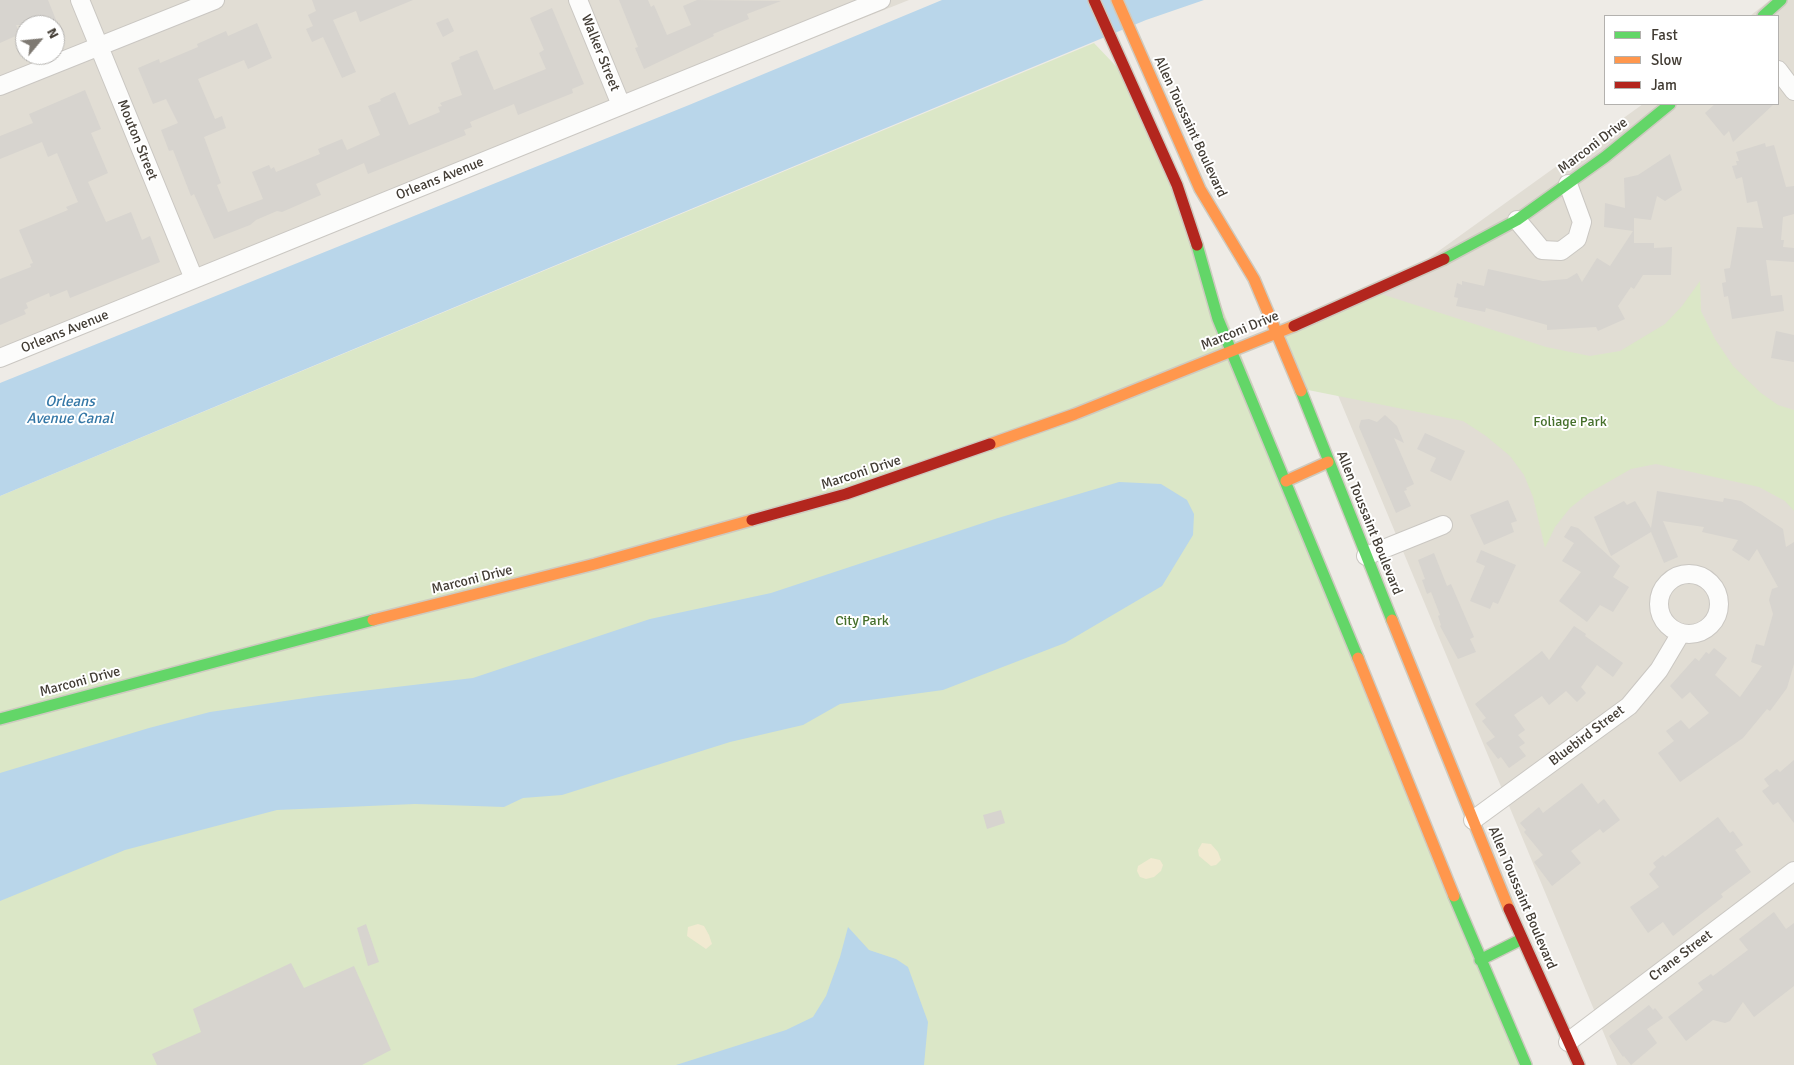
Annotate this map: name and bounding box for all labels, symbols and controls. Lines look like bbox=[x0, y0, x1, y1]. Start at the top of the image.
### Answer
street label: Walker Street bbox=[577, 12, 623, 94]
north arrow bbox=[15, 15, 65, 65]
legend bbox=[1604, 15, 1779, 105]
text: N bbox=[43, 25, 63, 41]
text: Fast bbox=[1651, 26, 1678, 44]
text: Slow bbox=[1651, 51, 1682, 69]
street label: Allen Toussaint Boulevard bbox=[1150, 54, 1230, 200]
text: Jam bbox=[1651, 76, 1677, 94]
street label: Mouton Street bbox=[113, 97, 161, 183]
street label: Marconi Drive bbox=[1555, 114, 1631, 178]
street label: Orleans Avenue bbox=[394, 154, 486, 204]
street label: Orleans Avenue bbox=[19, 307, 111, 357]
street label: Marconi Drive bbox=[1198, 308, 1282, 354]
water label: Orleans Avenue Canal bbox=[27, 393, 113, 428]
park label: Foliage Park bbox=[1533, 414, 1607, 430]
street label: Allen Toussaint Boulevard bbox=[1332, 449, 1406, 597]
street label: Marconi Drive bbox=[819, 452, 903, 494]
street label: Marconi Drive bbox=[430, 562, 514, 598]
park label: City Park bbox=[835, 613, 889, 629]
street label: Marconi Drive bbox=[38, 663, 122, 701]
street label: Bluebird Street bbox=[1546, 702, 1628, 770]
street label: Allen Toussaint Boulevard bbox=[1484, 824, 1560, 972]
street label: Crane Street bbox=[1646, 927, 1716, 985]

